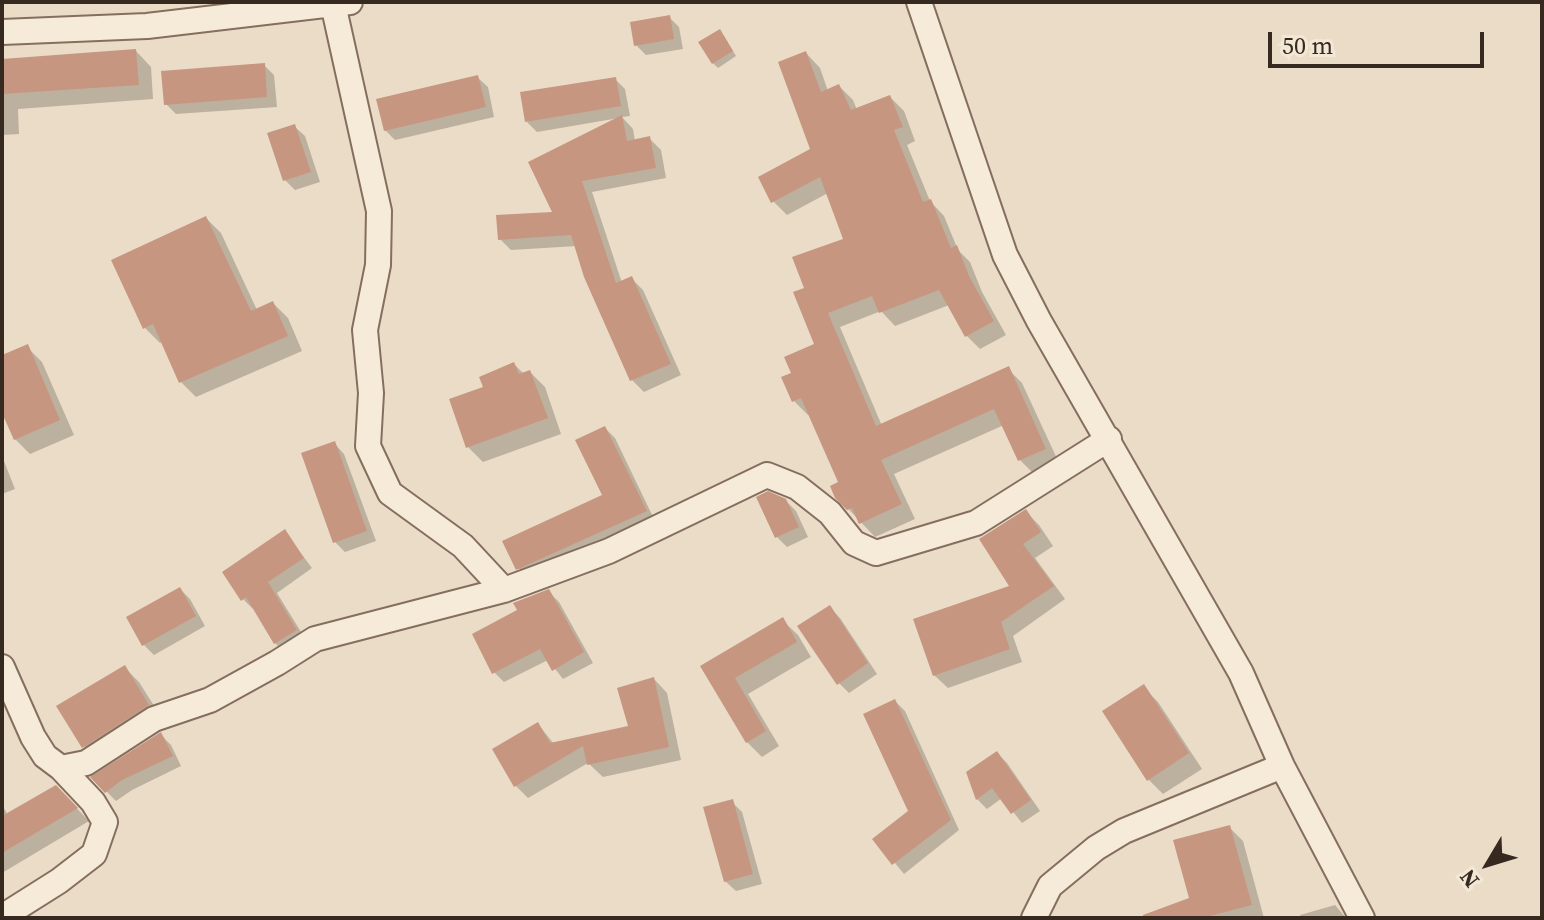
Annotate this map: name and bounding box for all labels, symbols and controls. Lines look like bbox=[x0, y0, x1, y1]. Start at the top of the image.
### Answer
scale bar bbox=[1272, 16, 1488, 66]
text: 50 m bbox=[1282, 29, 1333, 62]
north arrow bbox=[1448, 824, 1528, 904]
text: N bbox=[1452, 863, 1486, 894]

